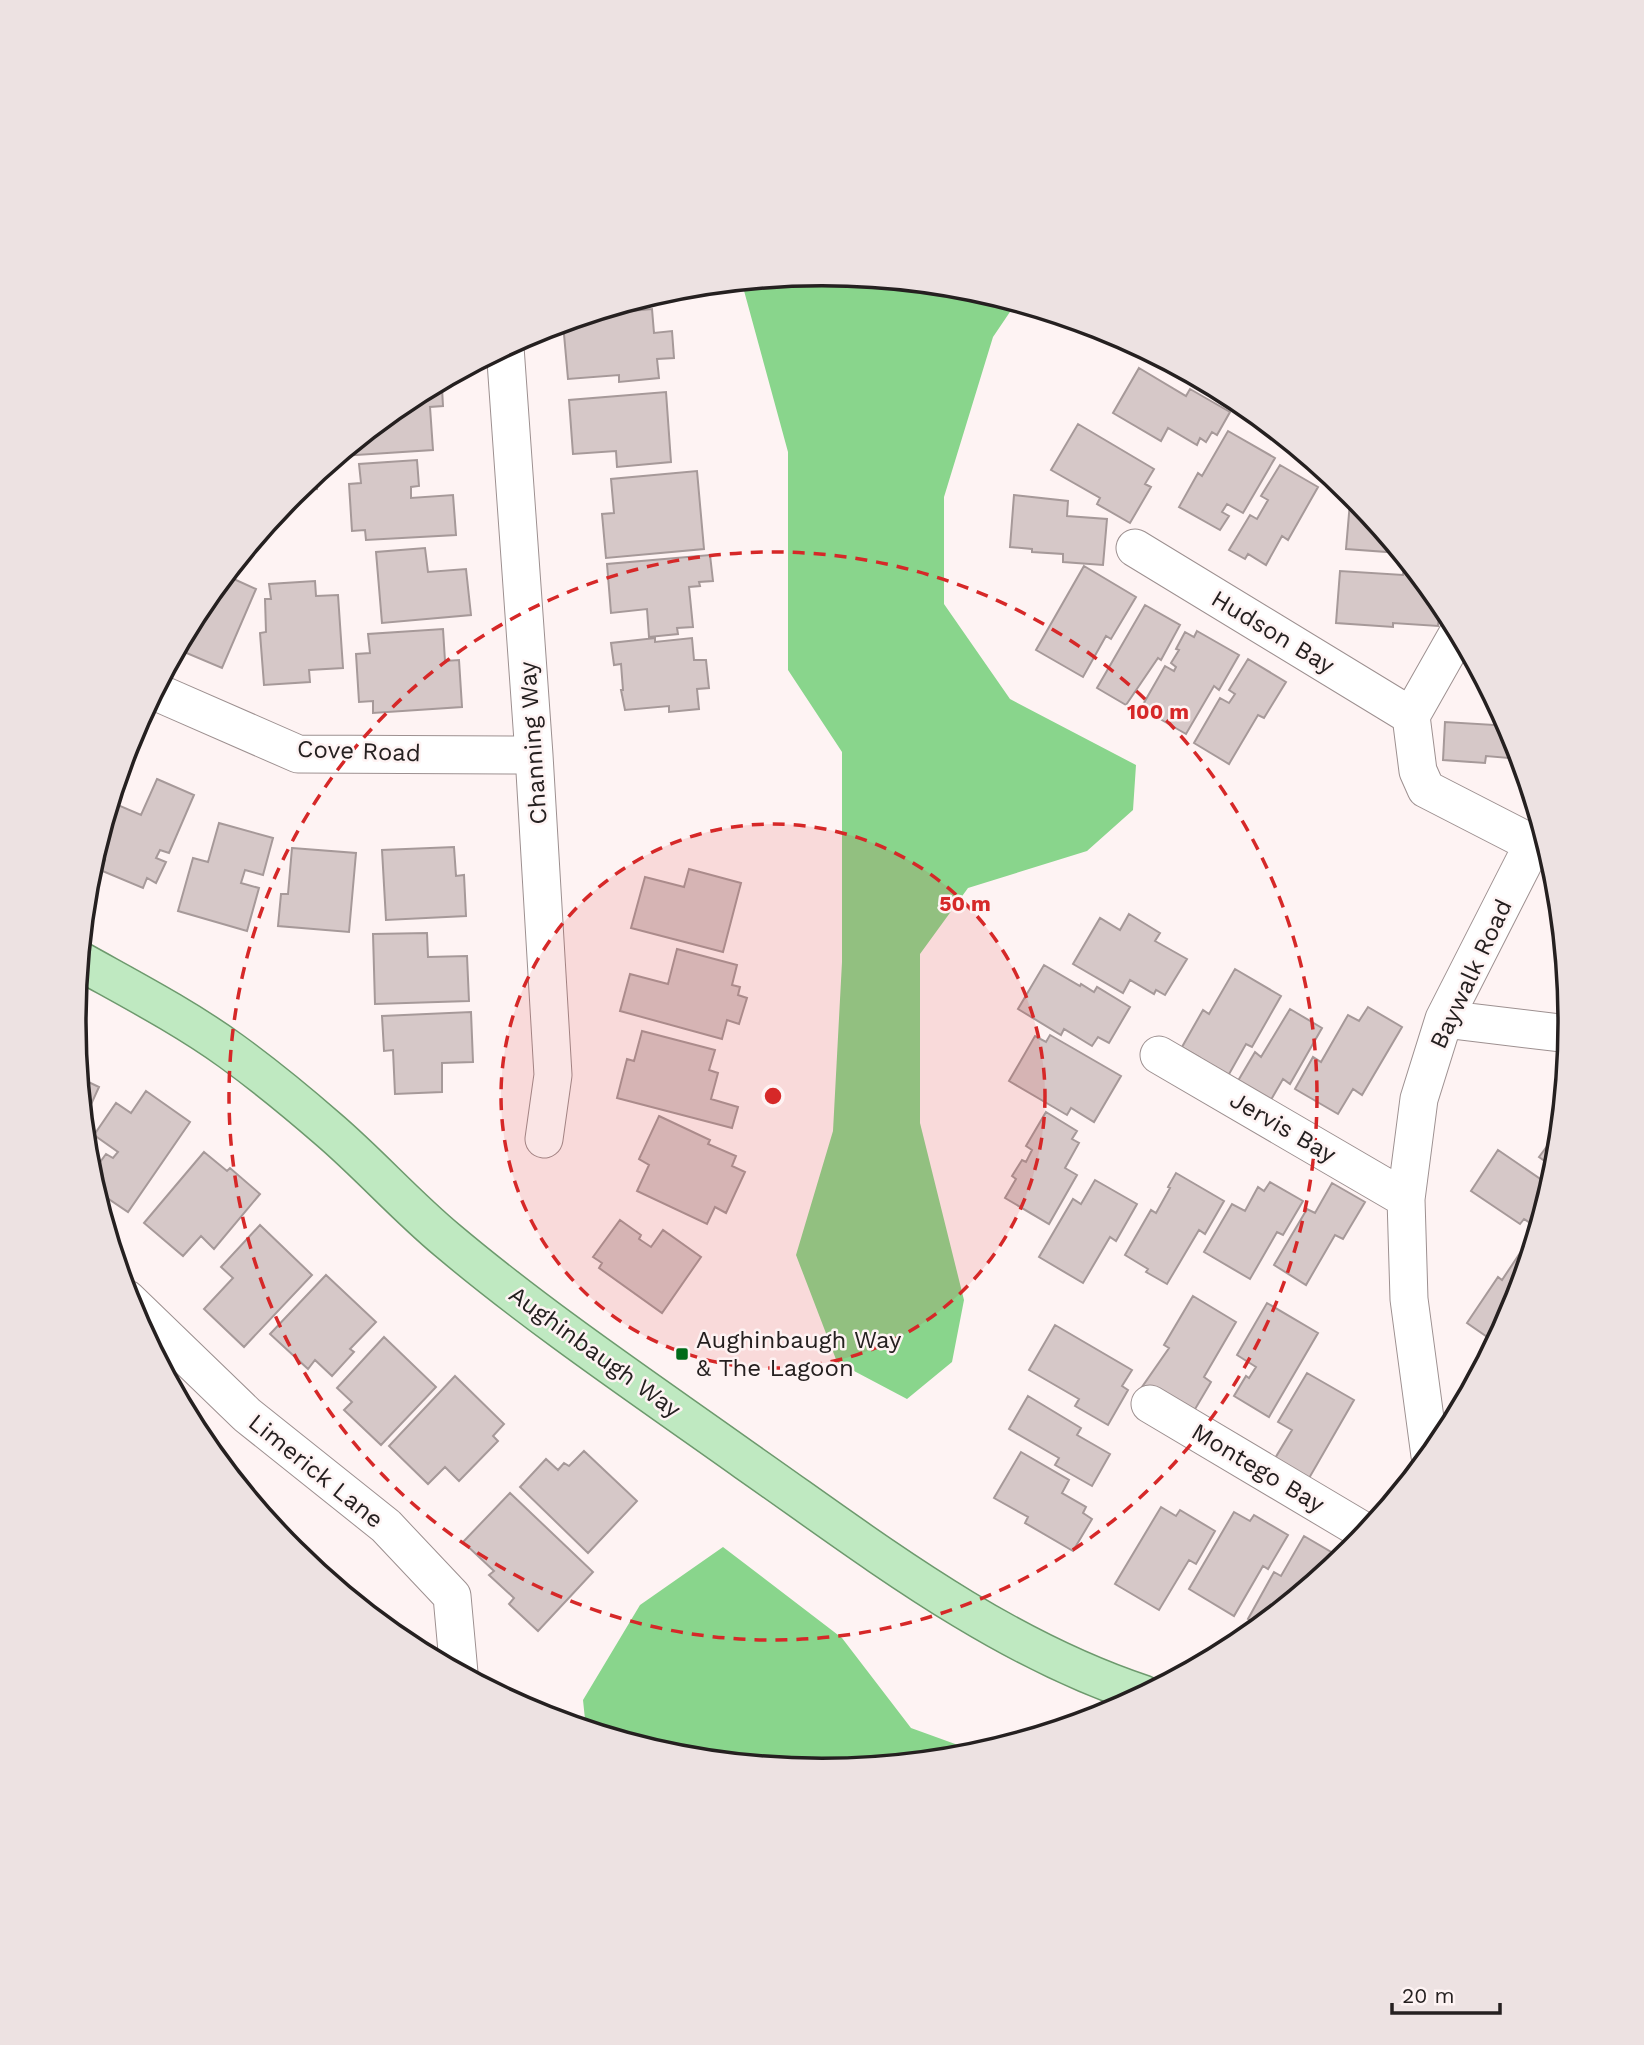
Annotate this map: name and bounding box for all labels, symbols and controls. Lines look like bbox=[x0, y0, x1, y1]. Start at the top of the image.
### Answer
street label: Hudson Bay bbox=[1207, 584, 1340, 680]
street label: Channing Way bbox=[513, 660, 553, 826]
text: 100 m bbox=[1127, 699, 1189, 724]
street label: Cove Road bbox=[297, 735, 421, 767]
text: 50 m bbox=[939, 891, 991, 916]
street label: Baywalk Road bbox=[1424, 895, 1518, 1053]
centre of rings bbox=[761, 1084, 785, 1108]
street label: Jervis Bay bbox=[1225, 1085, 1341, 1169]
street label: Aughinbaugh Way bbox=[504, 1280, 687, 1424]
place label: Aughinbaugh Way & The Lagoon bbox=[696, 1326, 902, 1382]
marker: Aughinbaugh Way & The Lagoon bbox=[674, 1346, 690, 1362]
street label: Limerick Lane bbox=[243, 1408, 389, 1534]
street label: Montego Bay bbox=[1187, 1417, 1330, 1519]
scale bar bbox=[1392, 1972, 1500, 2016]
text: 20 m bbox=[1402, 1983, 1454, 2008]

